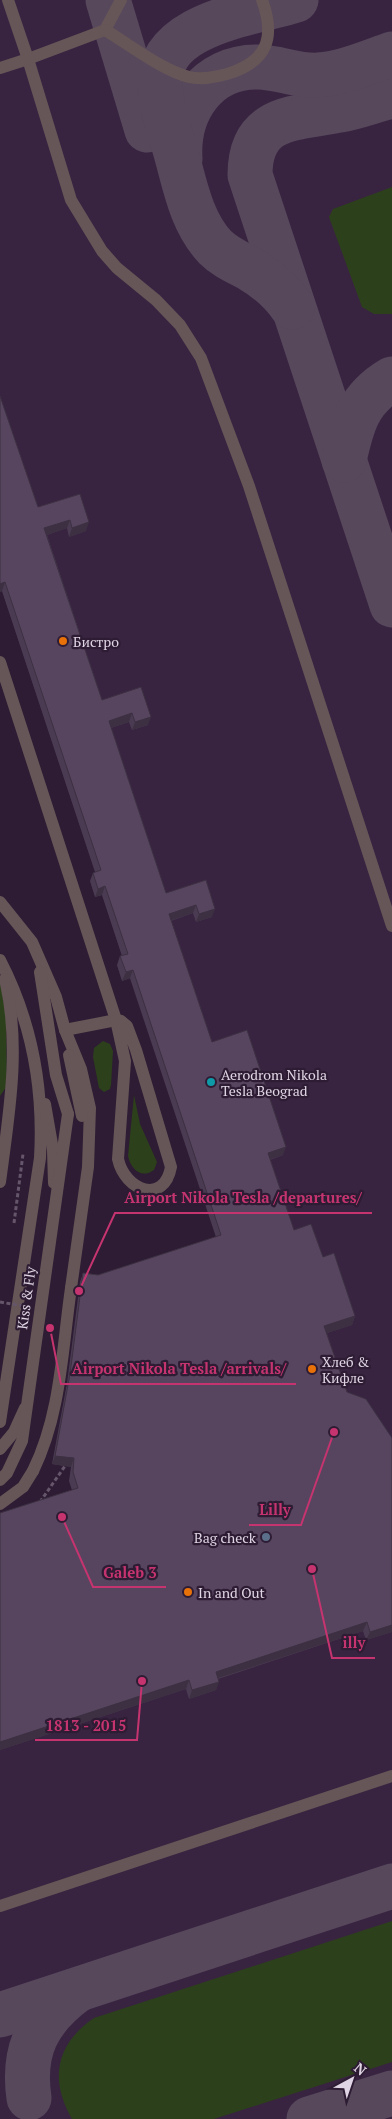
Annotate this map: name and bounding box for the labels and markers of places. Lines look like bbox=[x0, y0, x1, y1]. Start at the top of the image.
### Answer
place label: Бистро bbox=[73, 632, 119, 651]
marker: Бистро bbox=[57, 635, 69, 647]
place label: Aerodrom Nikola Tesla Beograd bbox=[221, 1065, 327, 1100]
marker: Aerodrom Nikola Tesla Beograd bbox=[205, 1076, 217, 1088]
callout: Airport Nikola Tesla /departures/ bbox=[115, 1183, 372, 1213]
place label: Хлеб & Кифле bbox=[322, 1352, 369, 1387]
callout: Airport Nikola Tesla /arrivals/ bbox=[61, 1354, 296, 1384]
marker: Хлеб & Кифле bbox=[306, 1363, 318, 1375]
callout: Lilly bbox=[249, 1495, 301, 1525]
place label: Bag check bbox=[194, 1528, 257, 1547]
marker: Bag check bbox=[260, 1531, 272, 1543]
callout: Galeb 3 bbox=[93, 1557, 166, 1587]
place label: In and Out bbox=[198, 1583, 266, 1602]
marker: In and Out bbox=[182, 1586, 194, 1598]
callout: illy bbox=[332, 1628, 375, 1658]
callout: 1813 - 2015 bbox=[35, 1710, 137, 1740]

